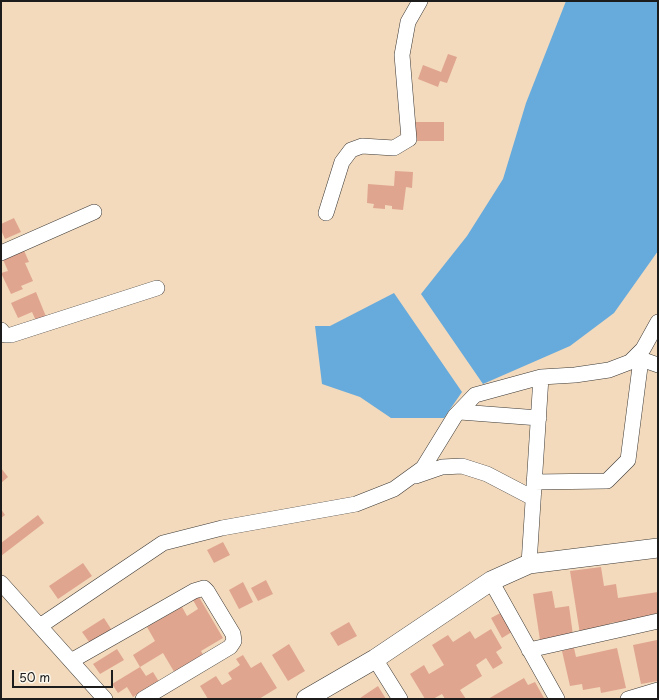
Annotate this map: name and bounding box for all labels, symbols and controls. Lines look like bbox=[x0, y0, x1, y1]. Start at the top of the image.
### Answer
scale bar bbox=[14, 662, 115, 688]
text: 50 m bbox=[19, 668, 50, 686]

